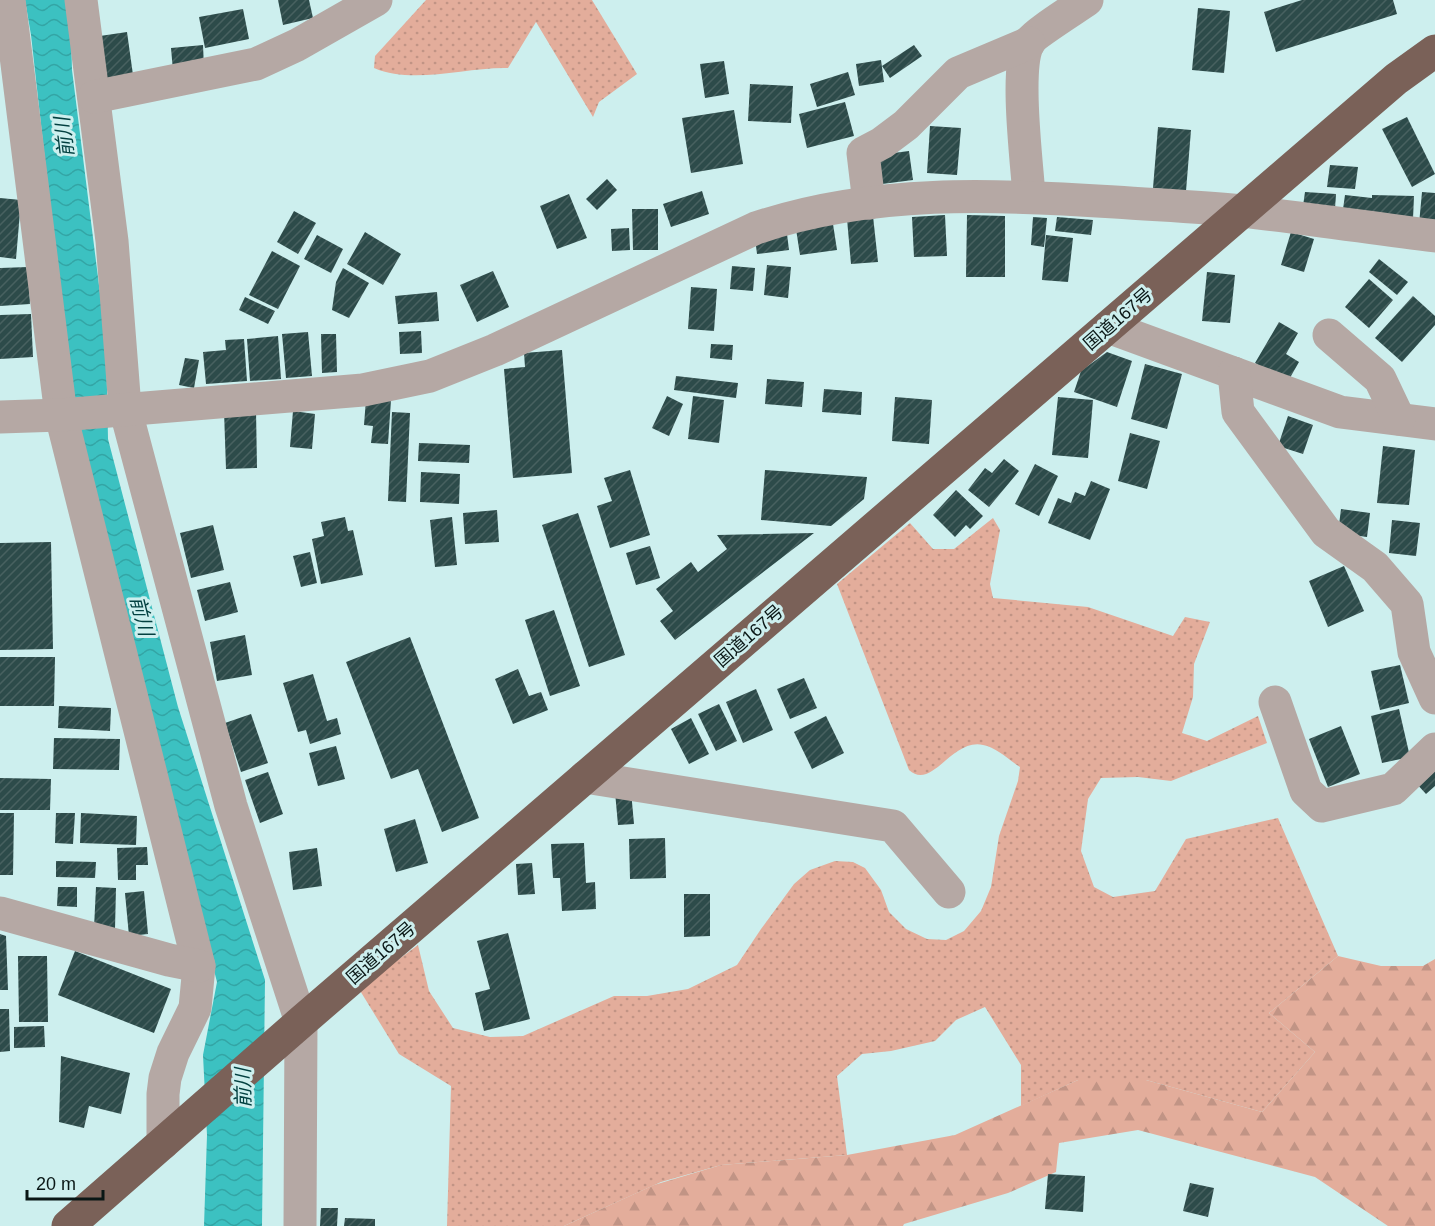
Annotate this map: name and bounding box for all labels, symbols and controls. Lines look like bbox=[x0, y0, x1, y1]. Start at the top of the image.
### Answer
water label: 前川 bbox=[50, 114, 77, 158]
street label: 国道167号 bbox=[1080, 284, 1156, 354]
water label: 前川 bbox=[126, 594, 158, 640]
street label: 国道167号 bbox=[711, 601, 787, 671]
street label: 国道167号 bbox=[343, 918, 419, 988]
water label: 前川 bbox=[232, 1066, 254, 1108]
scale bar bbox=[27, 1163, 104, 1201]
text: 20 m bbox=[36, 1174, 76, 1194]

